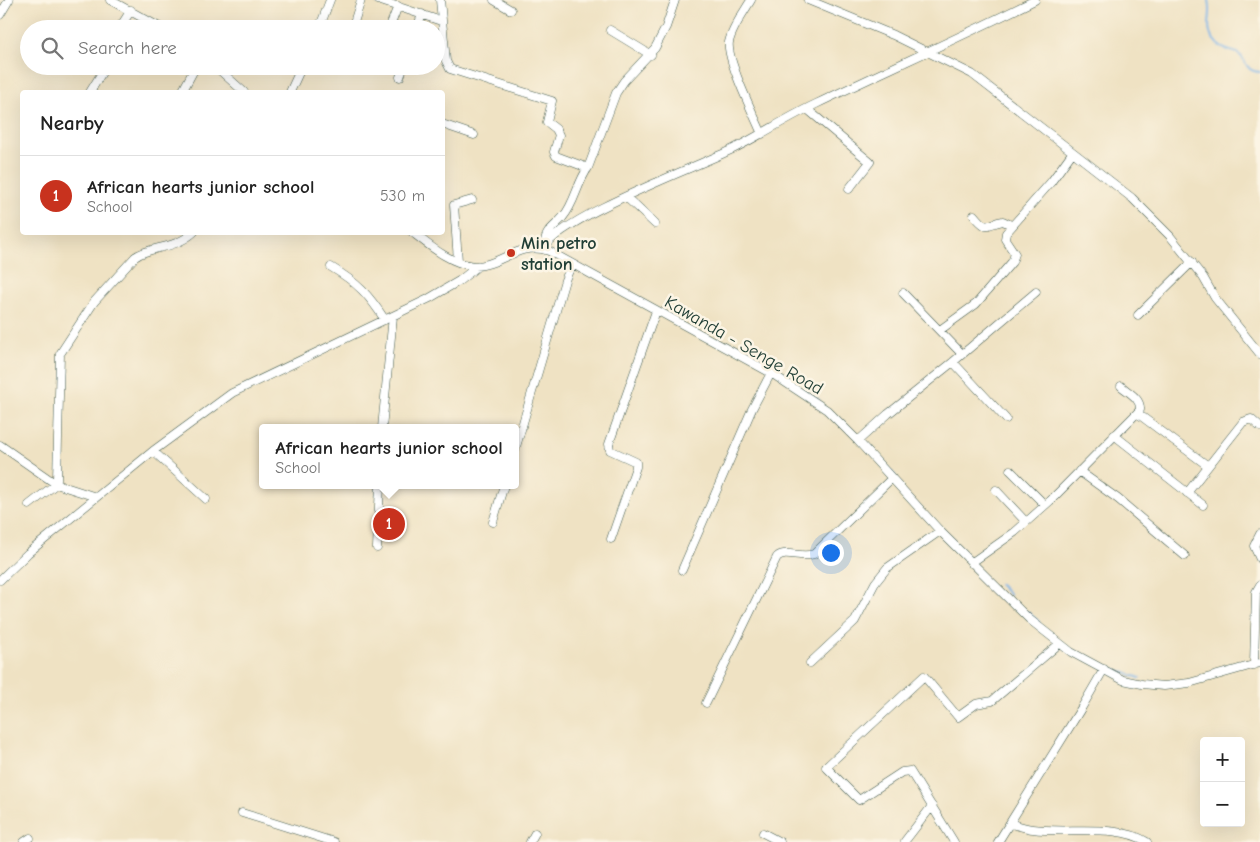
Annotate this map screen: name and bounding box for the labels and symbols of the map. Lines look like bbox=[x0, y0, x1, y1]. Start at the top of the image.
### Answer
place label: Min petro station bbox=[521, 233, 597, 275]
marker: Min petro station bbox=[505, 247, 517, 259]
street label: Kawanda - Senge Road bbox=[661, 291, 827, 399]
pin: 1 bbox=[373, 505, 405, 543]
your location bbox=[818, 540, 844, 566]

